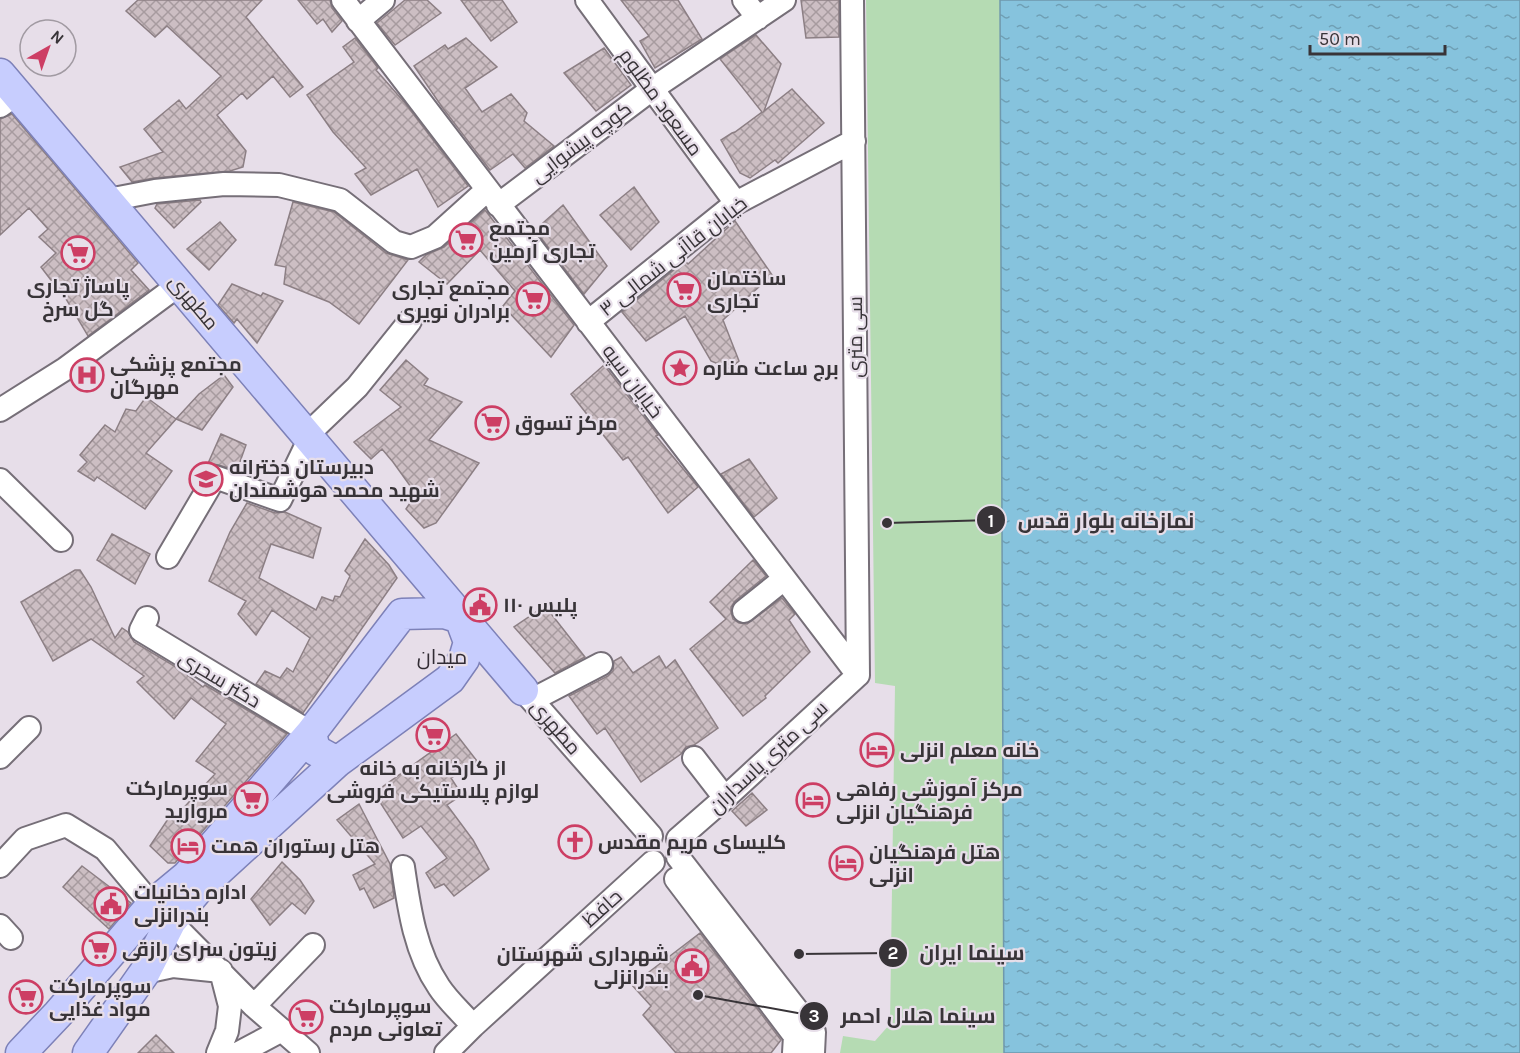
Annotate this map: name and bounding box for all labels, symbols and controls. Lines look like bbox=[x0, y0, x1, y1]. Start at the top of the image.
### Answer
north arrow bbox=[18, 18, 78, 78]
scale bar bbox=[1310, 18, 1445, 56]
text: N bbox=[47, 26, 68, 48]
text: 50 m bbox=[1319, 28, 1361, 50]
street label: مسعود مظلوم bbox=[612, 44, 707, 162]
street label: کوچه پیشوایی bbox=[527, 97, 637, 188]
street label: خیابان قاآنی شمالی ۳ bbox=[595, 192, 752, 322]
place label: مجتمع تجاری آرمین bbox=[489, 217, 596, 263]
supermarket icon: مجتمع تجاری آرمین bbox=[448, 222, 484, 258]
supermarket icon: پاساژ تجاری گل سرخ bbox=[60, 235, 96, 271]
place label: ساختمان تجاری bbox=[707, 267, 786, 313]
street label: مطهری bbox=[163, 270, 223, 335]
supermarket icon: ساختمان تجاری bbox=[666, 272, 702, 308]
place label: پاساژ تجاری گل سرخ bbox=[27, 275, 129, 323]
place label: مجتمع تجاری برادران نویری bbox=[392, 277, 510, 323]
supermarket icon: مجتمع تجاری برادران نویری bbox=[515, 281, 551, 317]
street label: سی متری bbox=[844, 296, 868, 378]
street label: خیابان سپه bbox=[597, 340, 668, 423]
place icon: برج ساعت مناره bbox=[662, 350, 698, 386]
place label: مجتمع پزشکی مهرگان bbox=[110, 353, 242, 400]
hospital icon: مجتمع پزشکی مهرگان bbox=[69, 357, 105, 393]
place label: برج ساعت مناره bbox=[703, 357, 839, 382]
supermarket icon: مرکز تسوق bbox=[474, 405, 510, 441]
place label: مرکز تسوق bbox=[515, 412, 618, 436]
place label: دبیرستان دخترانه شهید محمد هوشمندان bbox=[229, 456, 440, 503]
school or university icon: دبیرستان دخترانه شهید محمد هوشمندان bbox=[188, 461, 224, 497]
callout: نمازخانه بلوار قدس bbox=[976, 501, 1207, 540]
text: نمازخانه بلوار قدس bbox=[1018, 509, 1194, 534]
text: 1 bbox=[988, 510, 994, 532]
public building icon: پلیس ۱۱۰ bbox=[462, 587, 498, 623]
place label: پلیس ۱۱۰ bbox=[503, 594, 577, 619]
district label: میدان bbox=[417, 645, 467, 670]
street label: دکتر سحری bbox=[174, 646, 265, 714]
street label: مطهری bbox=[525, 695, 586, 760]
street label: سی متری پاسداران bbox=[704, 696, 833, 819]
supermarket icon: از کارخانه به خانه لوازم پلاستیکی فروشی bbox=[415, 717, 451, 753]
hotel icon: خانه معلم انزلی bbox=[859, 732, 895, 768]
place label: خانه معلم انزلی bbox=[900, 739, 1039, 764]
place label: از کارخانه به خانه لوازم پلاستیکی فروشی bbox=[327, 757, 539, 805]
place label: سوپرمارکت مروارید bbox=[126, 777, 228, 823]
place label: مرکز آموزشی رفاهی فرهنگیان انزلی bbox=[836, 778, 1023, 824]
supermarket icon: سوپرمارکت مروارید bbox=[233, 781, 269, 817]
hotel icon: مرکز آموزشی رفاهی فرهنگیان انزلی bbox=[795, 782, 831, 818]
church icon: کلیسای مریم مقدس bbox=[557, 824, 593, 860]
hotel icon: هتل رستوران همت bbox=[170, 828, 206, 864]
place label: کلیسای مریم مقدس bbox=[598, 831, 786, 856]
place label: هتل رستوران همت bbox=[211, 835, 380, 858]
place label: هتل فرهنگیان انزلی bbox=[869, 841, 1000, 887]
hotel icon: هتل فرهنگیان انزلی bbox=[828, 845, 864, 881]
place label: اداره دخانیات بندرانزلی bbox=[134, 881, 247, 927]
street label: حافظ bbox=[578, 885, 627, 932]
public building icon: اداره دخانیات بندرانزلی bbox=[93, 886, 129, 922]
supermarket icon: زیتون سرای رازقی bbox=[81, 931, 117, 967]
callout: سینما ایران bbox=[878, 933, 1037, 972]
place label: زیتون سرای رازقی bbox=[122, 938, 277, 961]
text: سینما ایران bbox=[919, 941, 1025, 965]
text: 2 bbox=[888, 942, 898, 964]
place label: شهرداری شهرستان بندرانزلی bbox=[497, 943, 669, 989]
public building icon: شهرداری شهرستان بندرانزلی bbox=[674, 948, 710, 984]
place label: سوپرمارکت مواد غذایی bbox=[49, 975, 151, 1021]
supermarket icon: سوپرمارکت مواد غذایی bbox=[8, 979, 44, 1015]
place label: سوپرمارکت تعاونی مردم bbox=[329, 995, 442, 1043]
callout: سینما هلال احمر bbox=[799, 996, 1008, 1035]
supermarket icon: سوپرمارکت تعاونی مردم bbox=[288, 999, 324, 1035]
text: سینما هلال احمر bbox=[839, 1004, 996, 1028]
text: 3 bbox=[808, 1005, 820, 1027]

